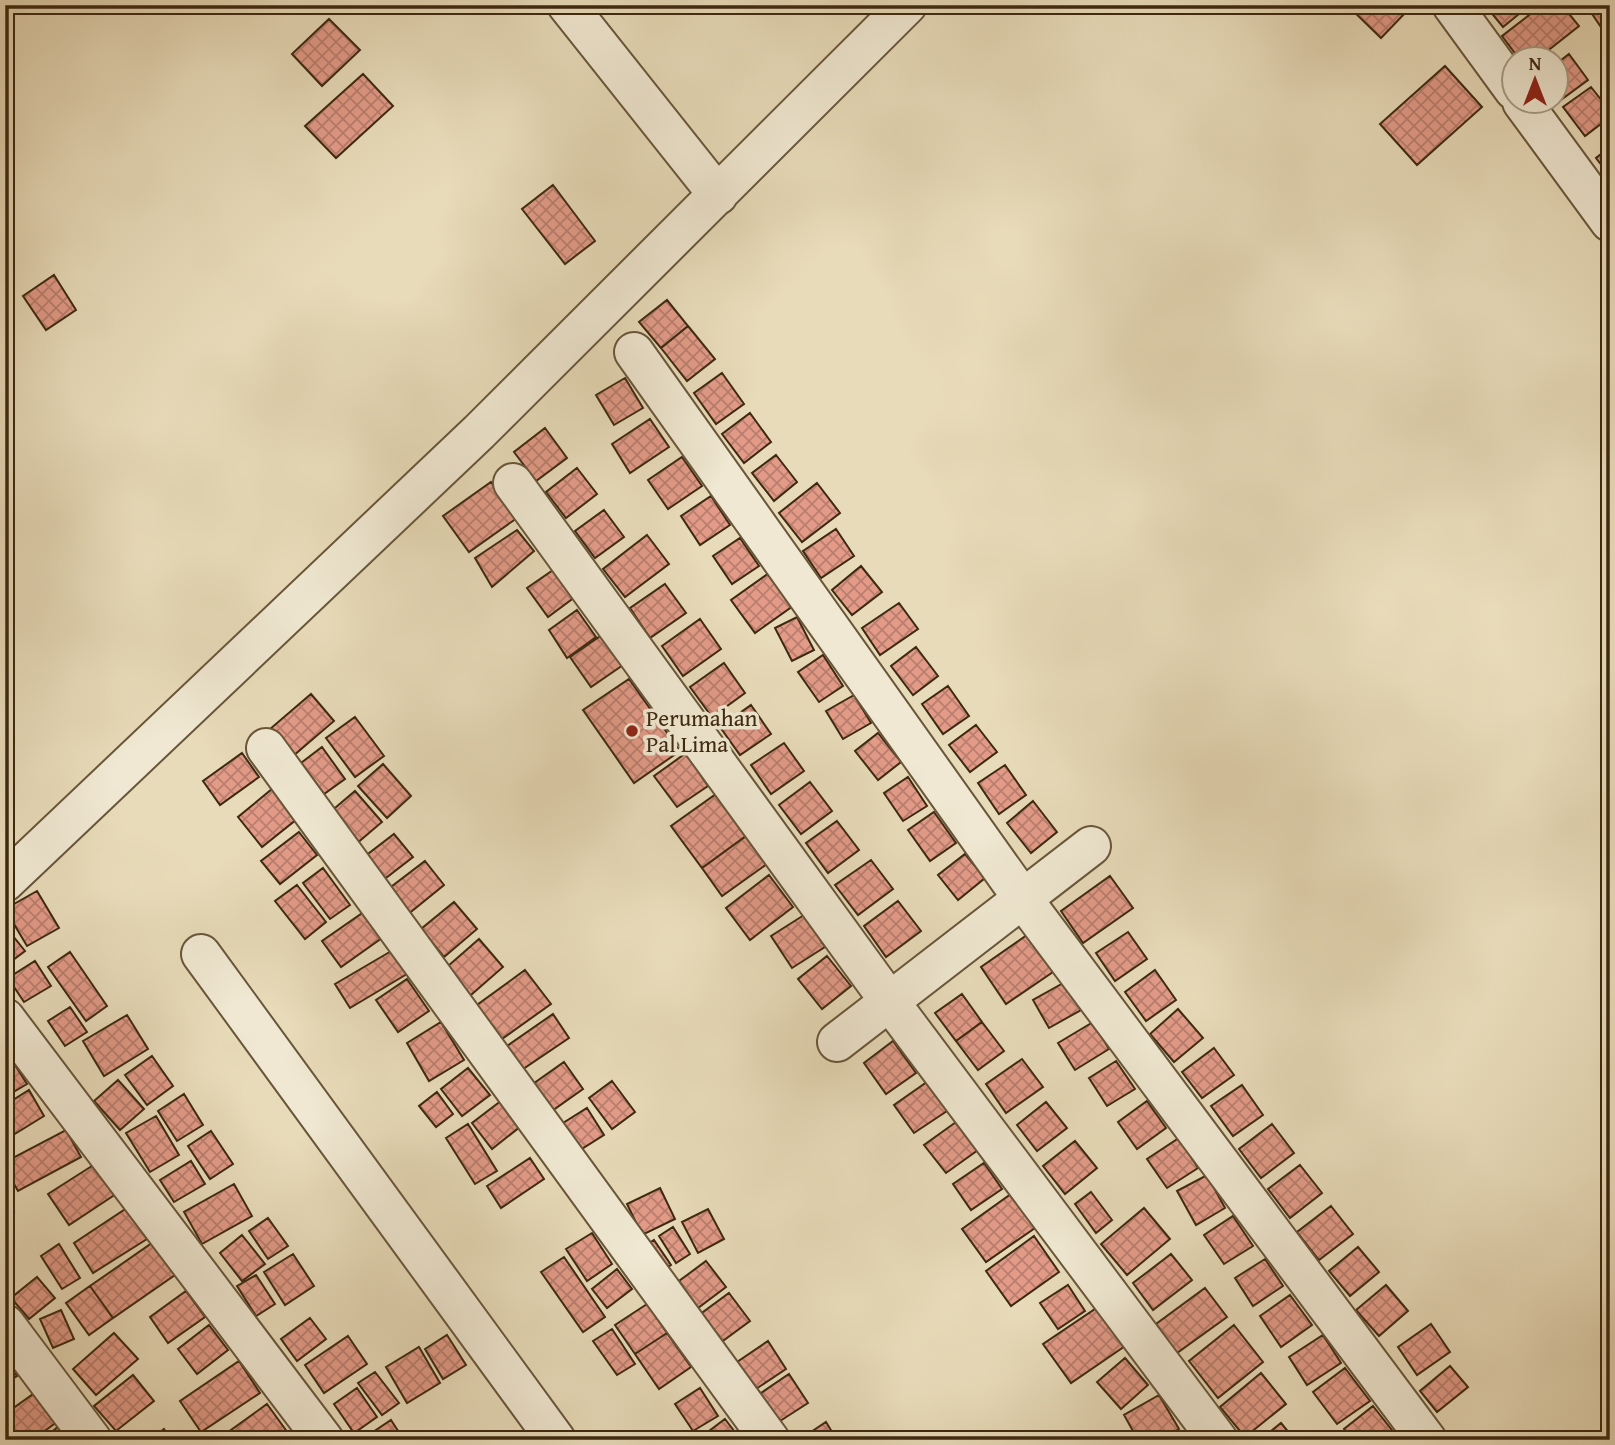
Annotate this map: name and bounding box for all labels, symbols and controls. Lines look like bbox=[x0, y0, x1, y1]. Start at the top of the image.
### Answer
north arrow bbox=[1500, 46, 1570, 116]
text: N bbox=[1529, 49, 1542, 77]
place label: Perumahan Pal Lima bbox=[646, 701, 758, 760]
marker: Perumahan Pal Lima bbox=[624, 723, 640, 739]

